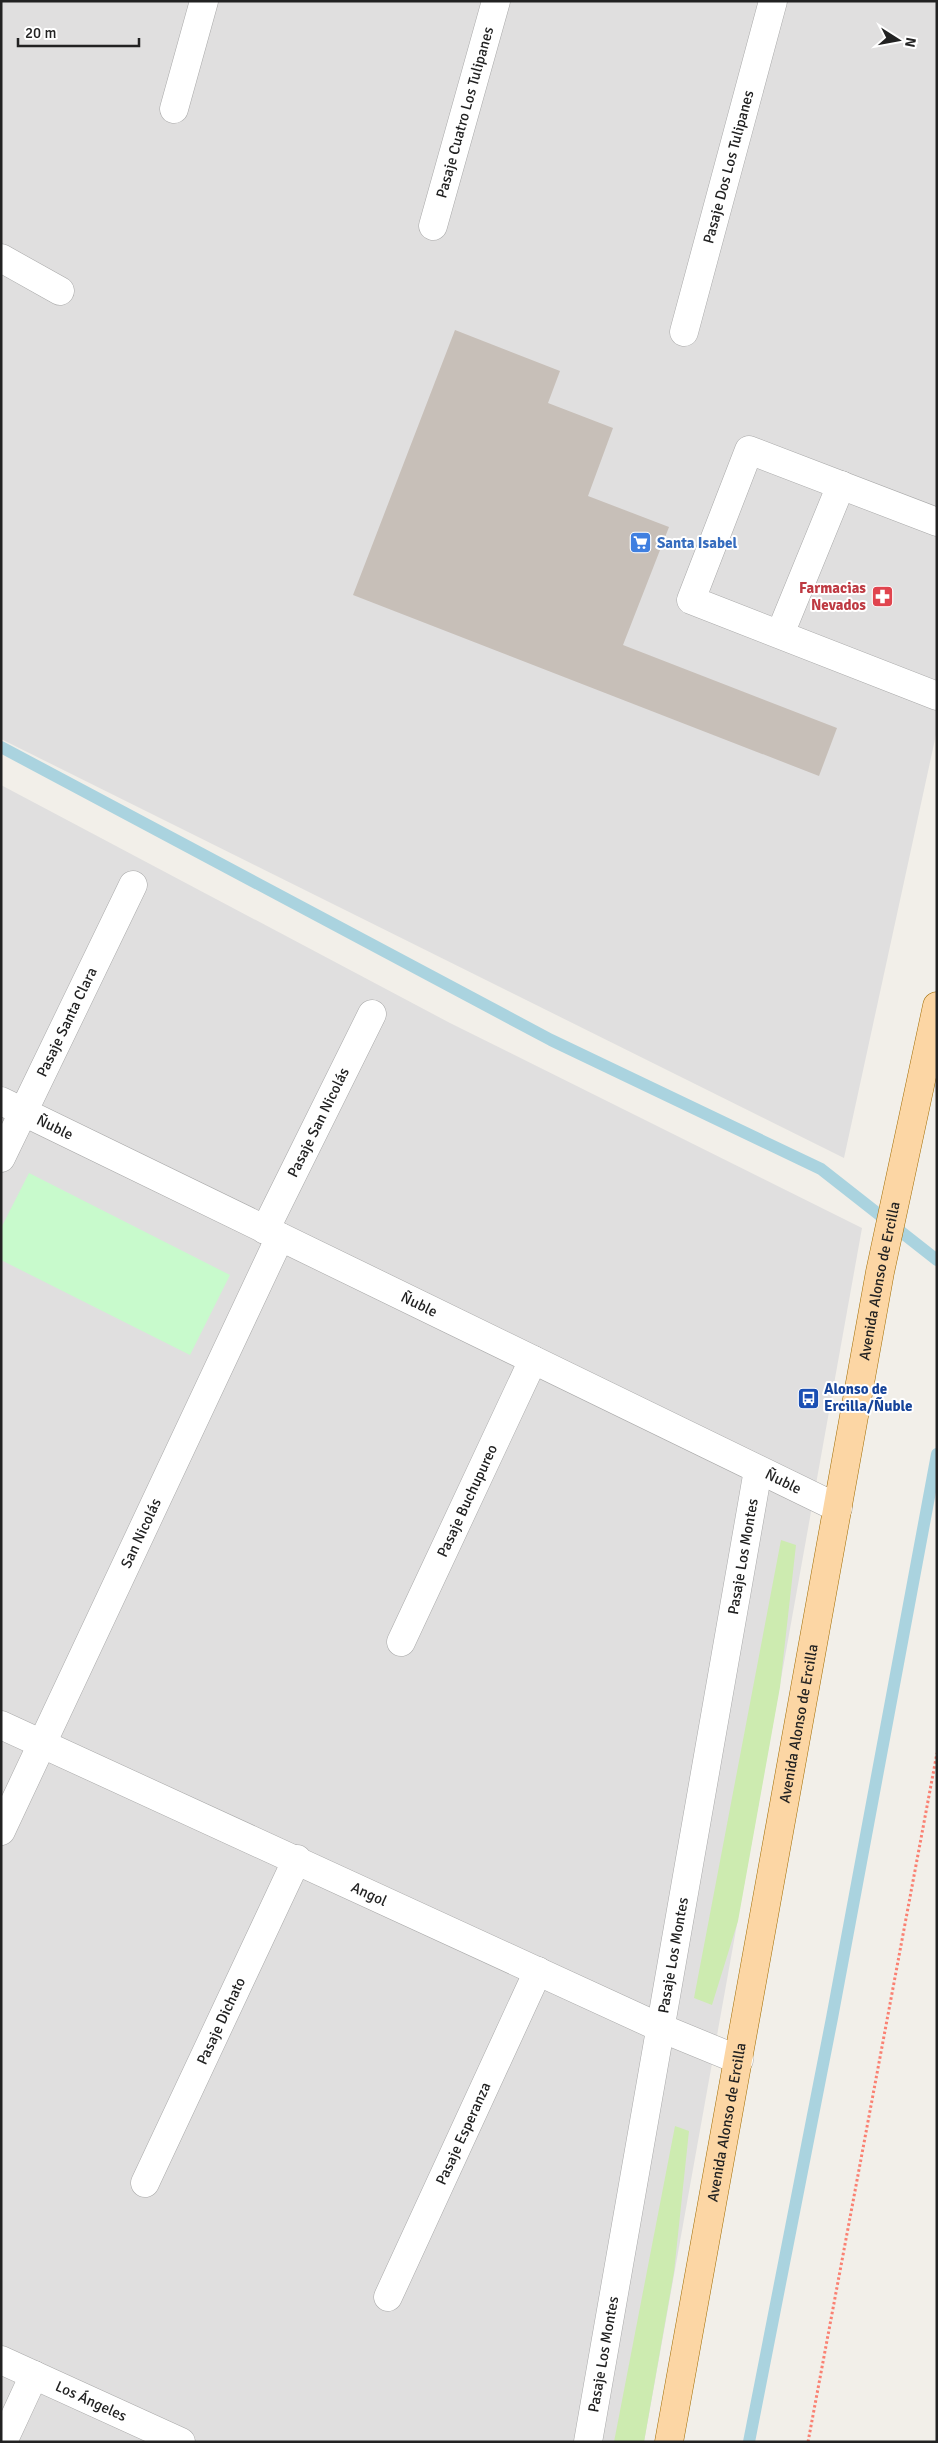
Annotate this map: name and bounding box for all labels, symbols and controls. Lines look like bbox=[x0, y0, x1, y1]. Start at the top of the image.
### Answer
scale bar bbox=[18, 15, 139, 47]
north arrow bbox=[873, 15, 923, 65]
text: 20 m bbox=[25, 24, 56, 42]
street label: Pasaje Cuatro Los Tulipanes bbox=[432, 24, 497, 200]
text: N bbox=[901, 36, 920, 49]
street label: Pasaje Dos Los Tulipanes bbox=[699, 88, 758, 246]
supermarket icon: Santa Isabel bbox=[629, 531, 653, 555]
place label: Santa Isabel bbox=[657, 534, 737, 552]
place label: Farmacias Nevados bbox=[799, 579, 866, 614]
pharmacy icon: Farmacias Nevados bbox=[870, 585, 894, 609]
street label: Pasaje Santa Clara bbox=[33, 964, 101, 1080]
street label: Pasaje San Nicolás bbox=[284, 1064, 353, 1180]
street label: Ñuble bbox=[34, 1110, 76, 1144]
street label: Avenida Alonso de Ercilla bbox=[855, 1200, 904, 1362]
street label: Ñuble bbox=[398, 1287, 440, 1321]
place label: Alonso de Ercilla/Ñuble bbox=[824, 1380, 913, 1415]
bus stop icon: Alonso de Ercilla/Ñuble bbox=[796, 1386, 820, 1410]
street label: Pasaje Buchupureo bbox=[433, 1441, 501, 1560]
street label: Ñuble bbox=[762, 1464, 804, 1498]
street label: San Nicolás bbox=[117, 1495, 165, 1571]
street label: Pasaje Los Montes bbox=[724, 1497, 762, 1616]
street label: Avenida Alonso de Ercilla bbox=[775, 1643, 822, 1805]
street label: Angol bbox=[348, 1878, 390, 1910]
street label: Pasaje Los Montes bbox=[654, 1896, 692, 2015]
street label: Pasaje Dichato bbox=[193, 1974, 249, 2068]
street label: Avenida Alonso de Ercilla bbox=[704, 2041, 750, 2203]
street label: Pasaje Esperanza bbox=[432, 2079, 495, 2188]
street label: Pasaje Los Montes bbox=[584, 2294, 622, 2414]
street label: Los Ángeles bbox=[53, 2377, 130, 2425]

